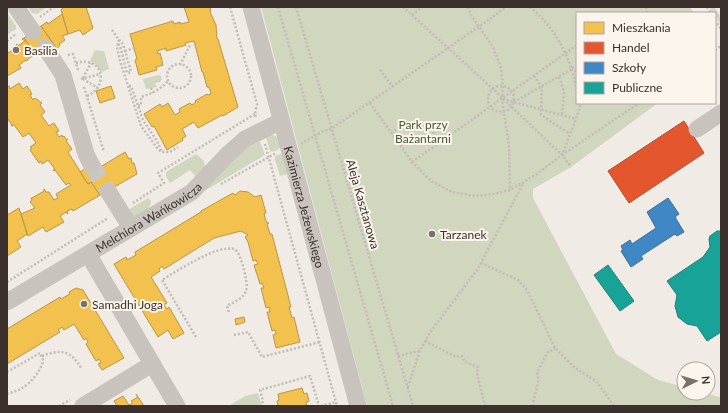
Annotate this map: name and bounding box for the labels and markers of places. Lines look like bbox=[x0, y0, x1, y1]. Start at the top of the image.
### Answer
place label: Basilia bbox=[24, 43, 57, 58]
marker: Basilia bbox=[11, 45, 21, 55]
place label: Tarzanek bbox=[440, 227, 487, 242]
marker: Tarzanek bbox=[427, 229, 437, 239]
place label: Samadhi Joga bbox=[92, 297, 163, 312]
marker: Samadhi Joga bbox=[79, 299, 89, 309]

